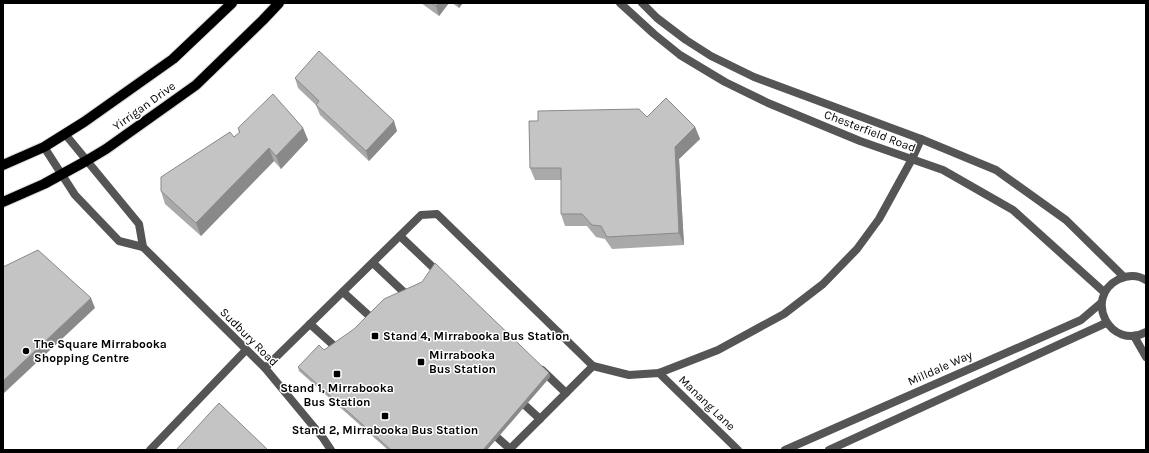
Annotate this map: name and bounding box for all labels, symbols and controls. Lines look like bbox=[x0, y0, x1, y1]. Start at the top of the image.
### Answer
street label: Yirrigan Drive bbox=[110, 79, 178, 133]
street label: Chesterfield Road bbox=[822, 107, 918, 155]
street label: Sudbury Road bbox=[217, 305, 281, 369]
place label: Stand 4, Mirrabooka Bus Station bbox=[383, 329, 569, 343]
marker: Stand 4, Mirrabooka Bus Station bbox=[370, 331, 380, 341]
place label: The Square Mirrabooka Shopping Centre bbox=[34, 337, 167, 365]
marker: The Square Mirrabooka Shopping Centre bbox=[21, 346, 31, 356]
street label: Milldale Way bbox=[906, 347, 975, 388]
place label: Mirrabooka Bus Station bbox=[429, 348, 496, 376]
marker: Mirrabooka Bus Station bbox=[416, 357, 426, 367]
marker: Stand 1, Mirrabooka Bus Station bbox=[332, 369, 342, 379]
street label: Manang Lane bbox=[676, 373, 738, 433]
place label: Stand 1, Mirrabooka Bus Station bbox=[280, 381, 394, 409]
marker: Stand 2, Mirrabooka Bus Station bbox=[380, 411, 390, 421]
place label: Stand 2, Mirrabooka Bus Station bbox=[292, 423, 478, 437]

